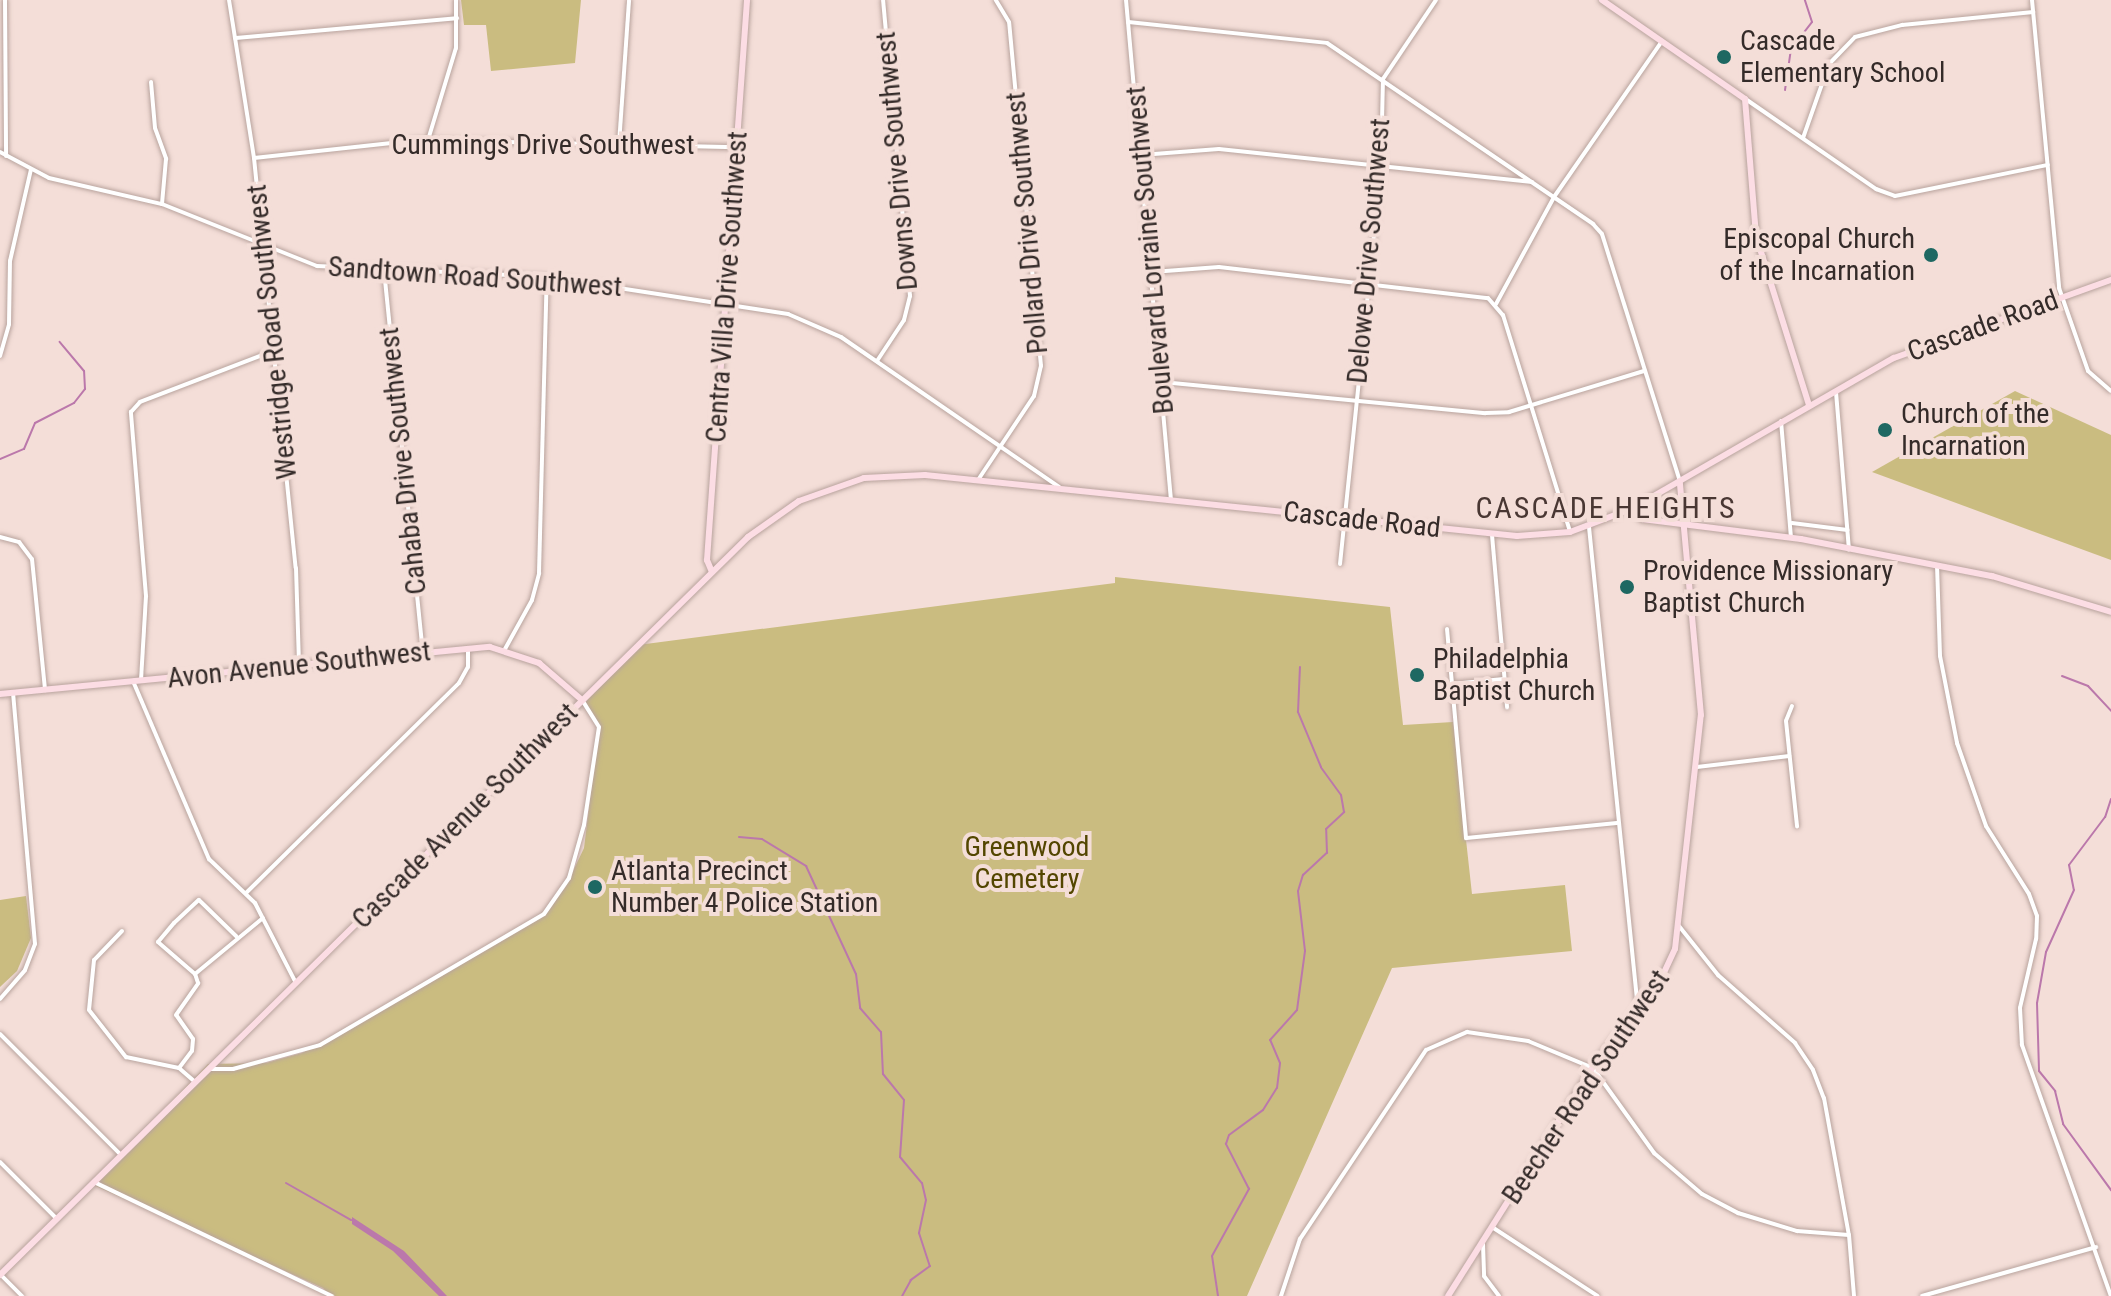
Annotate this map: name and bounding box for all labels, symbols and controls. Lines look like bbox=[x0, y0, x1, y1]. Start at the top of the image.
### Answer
place label: Cascade Elementary School bbox=[1740, 24, 1945, 90]
street label: Downs Drive Southwest bbox=[869, 30, 925, 292]
marker: Cascade Elementary School bbox=[1715, 48, 1733, 66]
street label: Boulevard Lorraine Southwest bbox=[1119, 85, 1181, 415]
street label: Pollard Drive Southwest bbox=[999, 91, 1055, 355]
street label: Delowe Drive Southwest bbox=[1341, 117, 1397, 385]
street label: Cummings Drive Southwest bbox=[391, 128, 695, 162]
street label: Centra Villa Drive Southwest bbox=[699, 130, 755, 444]
street label: Westridge Road Southwest bbox=[240, 183, 304, 481]
place label: Episcopal Church of the Incarnation bbox=[1720, 222, 1915, 288]
marker: Episcopal Church of the Incarnation bbox=[1922, 246, 1940, 264]
street label: Sandtown Road Southwest bbox=[327, 250, 623, 304]
street label: Cascade Road bbox=[1903, 283, 2063, 369]
street label: Cahaba Drive Southwest bbox=[372, 326, 434, 596]
place label: Church of the Incarnation bbox=[1901, 397, 2049, 463]
marker: Church of the Incarnation bbox=[1876, 421, 1894, 439]
district label: CASCADE HEIGHTS bbox=[1476, 490, 1736, 526]
street label: Cascade Road bbox=[1282, 495, 1442, 545]
place label: Providence Missionary Baptist Church bbox=[1643, 554, 1893, 620]
marker: Providence Missionary Baptist Church bbox=[1618, 578, 1636, 596]
street label: Avon Avenue Southwest bbox=[166, 634, 432, 696]
place label: Philadelphia Baptist Church bbox=[1433, 642, 1595, 708]
marker: Philadelphia Baptist Church bbox=[1408, 666, 1426, 684]
street label: Cascade Avenue Southwest bbox=[345, 696, 585, 936]
park label: Greenwood Cemetery bbox=[965, 830, 1089, 896]
place label: Atlanta Precinct Number 4 Police Station bbox=[611, 854, 878, 920]
marker: Atlanta Precinct Number 4 Police Station bbox=[586, 878, 604, 896]
street label: Beecher Road Southwest bbox=[1495, 964, 1677, 1210]

